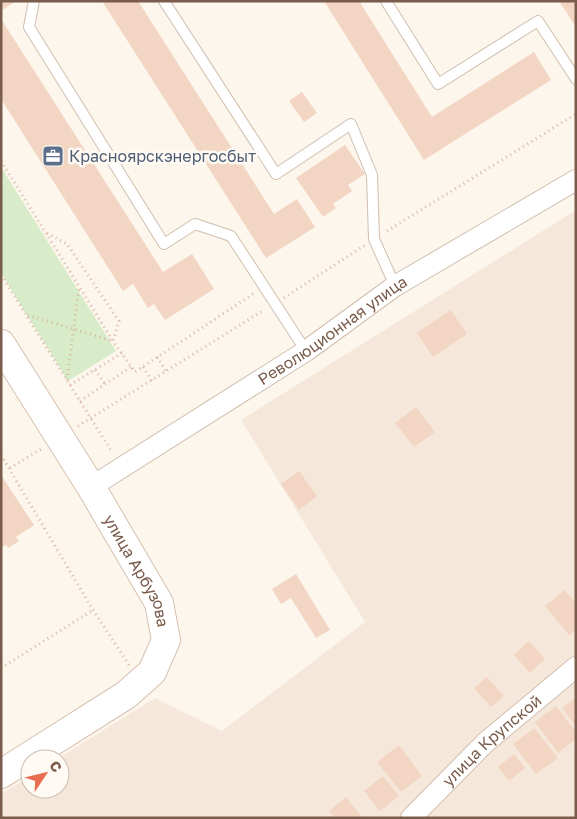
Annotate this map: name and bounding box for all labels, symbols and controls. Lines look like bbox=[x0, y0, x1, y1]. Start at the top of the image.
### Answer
office icon: Красноярскэнергосбыт bbox=[41, 144, 65, 168]
place label: Красноярскэнергосбыт bbox=[69, 146, 256, 166]
street label: Революционная улица bbox=[254, 271, 411, 389]
street label: улица Арбузова bbox=[99, 511, 173, 629]
street label: улица Крупской bbox=[438, 690, 545, 791]
north arrow bbox=[20, 749, 70, 799]
text: С bbox=[46, 757, 66, 775]

